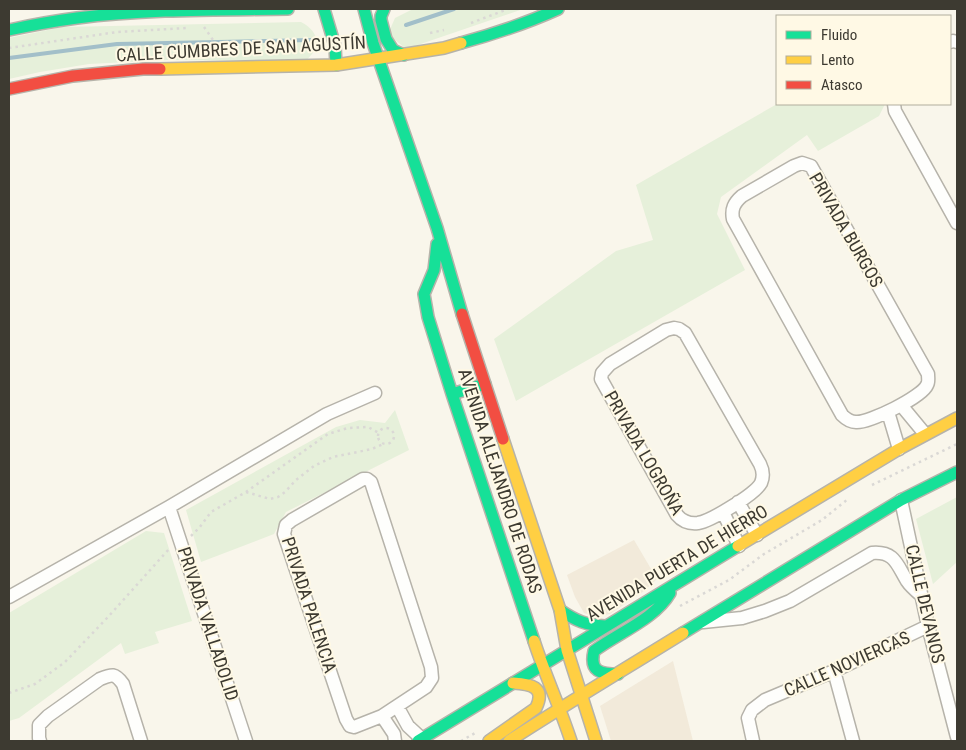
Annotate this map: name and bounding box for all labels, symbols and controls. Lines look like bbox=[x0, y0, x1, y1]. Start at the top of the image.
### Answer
legend bbox=[776, 15, 951, 105]
text: Fluido bbox=[821, 26, 857, 44]
street label: CALLE CUMBRES DE SAN AGUSTÍN bbox=[115, 31, 366, 66]
text: Lento bbox=[821, 51, 854, 69]
text: Atasco bbox=[821, 76, 862, 94]
street label: PRIVADA BURGOS bbox=[805, 169, 888, 291]
street label: AVENIDA ALEJANDRO DE RODAS bbox=[454, 366, 547, 596]
street label: PRIVADA LOGROÑA bbox=[600, 387, 689, 519]
street label: AVENIDA PUERTA DE HIERRO bbox=[582, 500, 771, 625]
street label: PRIVADA PALENCIA bbox=[278, 534, 342, 676]
street label: CALLE DEVANOS bbox=[902, 543, 949, 665]
street label: PRIVADA VALLADOLID bbox=[174, 544, 243, 703]
street label: CALLE NOVIERCAS bbox=[781, 626, 913, 701]

